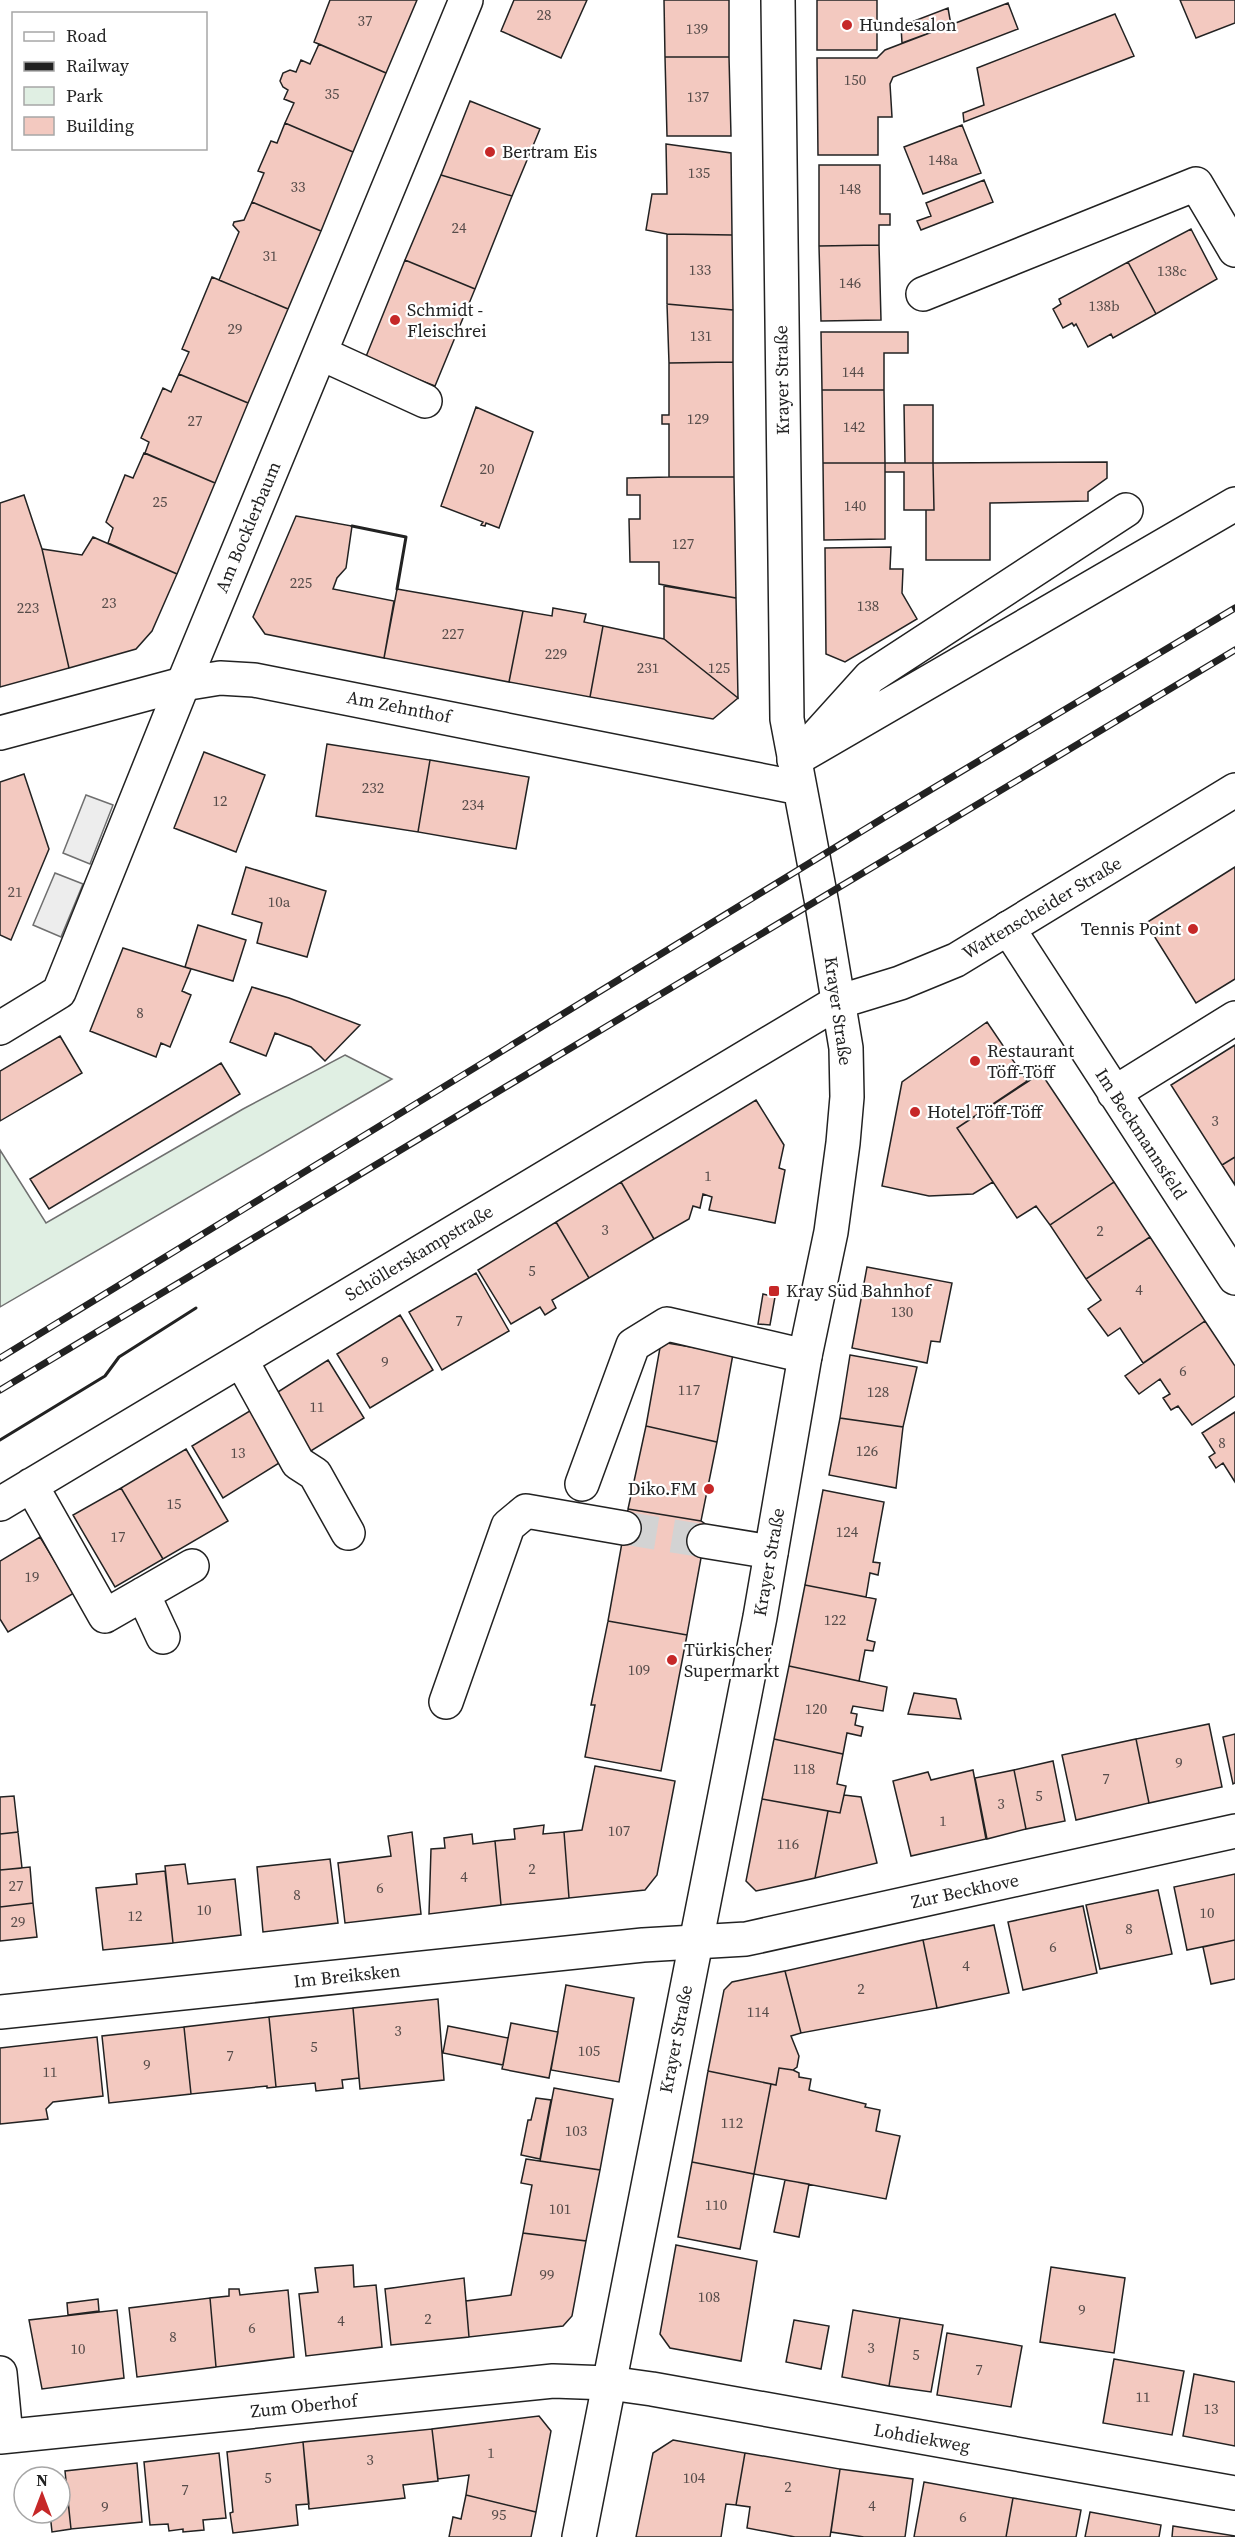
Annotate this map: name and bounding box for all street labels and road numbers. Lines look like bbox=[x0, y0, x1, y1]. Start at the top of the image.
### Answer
street label: Krayer Straße bbox=[768, 325, 795, 435]
street label: Am Bocklerbaum bbox=[209, 457, 286, 596]
street label: Am Zehnthof bbox=[345, 684, 455, 729]
street label: Wattenscheider Straße bbox=[958, 850, 1126, 965]
street label: Krayer Straße bbox=[818, 955, 858, 1067]
street label: Im Beckmannsfeld bbox=[1090, 1063, 1193, 1204]
street label: Schöllerskampstraße bbox=[340, 1198, 497, 1307]
street label: Krayer Straße bbox=[747, 1506, 790, 1618]
street label: Zur Beckhove bbox=[909, 1867, 1021, 1914]
street label: Im Breiksken bbox=[292, 1957, 402, 1994]
street label: Krayer Straße bbox=[653, 1983, 698, 2095]
street label: Zum Oberhof bbox=[249, 2387, 360, 2424]
street label: Lohdiekweg bbox=[872, 2417, 972, 2458]

